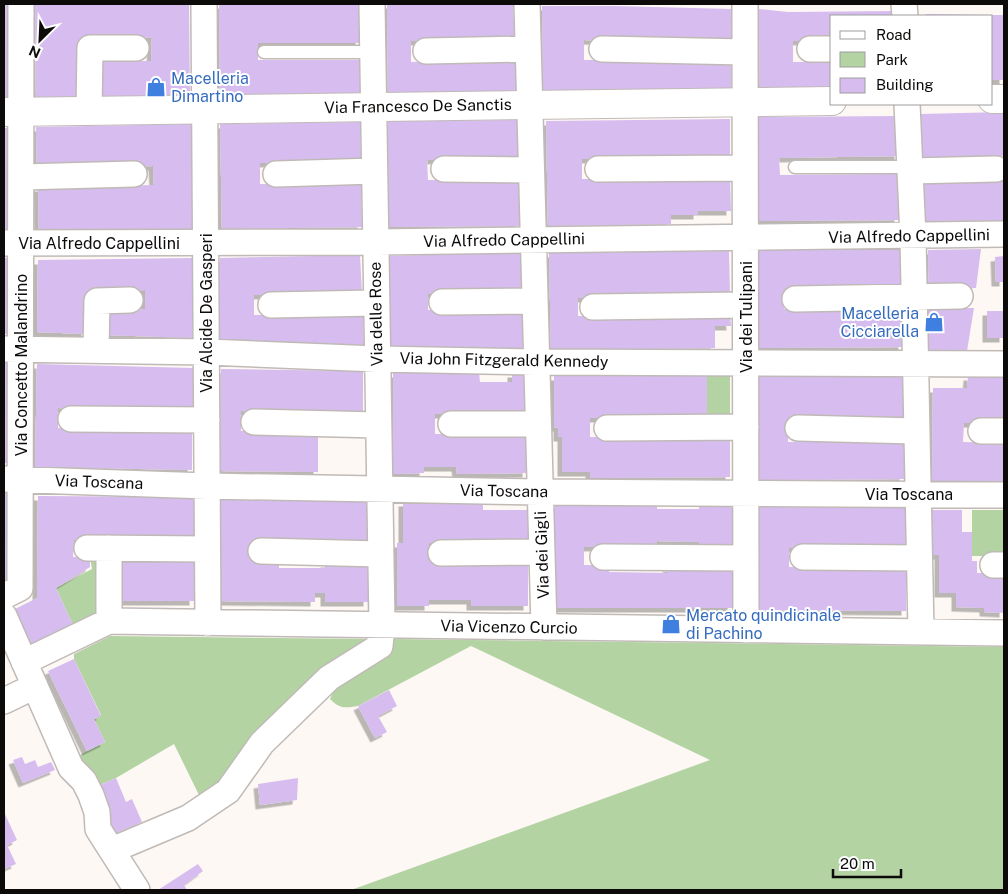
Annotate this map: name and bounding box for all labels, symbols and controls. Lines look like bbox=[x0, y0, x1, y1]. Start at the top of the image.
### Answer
north arrow bbox=[15, 15, 65, 65]
legend bbox=[830, 15, 993, 105]
text: Road bbox=[876, 26, 912, 43]
text: N bbox=[26, 42, 43, 61]
text: Park bbox=[876, 51, 908, 68]
place label: Macelleria Dimartino bbox=[171, 69, 249, 106]
shop icon: Macelleria Dimartino bbox=[145, 76, 167, 98]
text: Building bbox=[876, 76, 934, 93]
street label: Via Francesco De Sanctis bbox=[324, 95, 512, 117]
street label: Via Alfredo Cappellini bbox=[828, 225, 990, 247]
street label: Via Alfredo Cappellini bbox=[423, 229, 585, 251]
street label: Via Alcide De Gasperi bbox=[197, 233, 216, 393]
street label: Via Alfredo Cappellini bbox=[18, 234, 180, 253]
street label: Via dei Tulipani bbox=[737, 261, 756, 373]
street label: Via delle Rose bbox=[366, 262, 386, 366]
street label: Via Concetto Malandrino bbox=[12, 274, 31, 456]
place label: Macelleria Cicciarella bbox=[841, 304, 919, 341]
shop icon: Macelleria Cicciarella bbox=[923, 311, 945, 333]
street label: Via John Fitzgerald Kennedy bbox=[399, 349, 609, 371]
street label: Via Toscana bbox=[54, 471, 144, 493]
street label: Via Toscana bbox=[460, 481, 548, 501]
street label: Via Toscana bbox=[865, 485, 953, 504]
street label: Via dei Gigli bbox=[531, 511, 553, 599]
place label: Mercato quindicinale di Pachino bbox=[686, 606, 841, 643]
shop icon: Mercato quindicinale di Pachino bbox=[660, 613, 682, 635]
street label: Via Vicenzo Curcio bbox=[440, 616, 578, 638]
scale bar bbox=[833, 846, 900, 878]
text: 20 m bbox=[840, 855, 875, 872]

